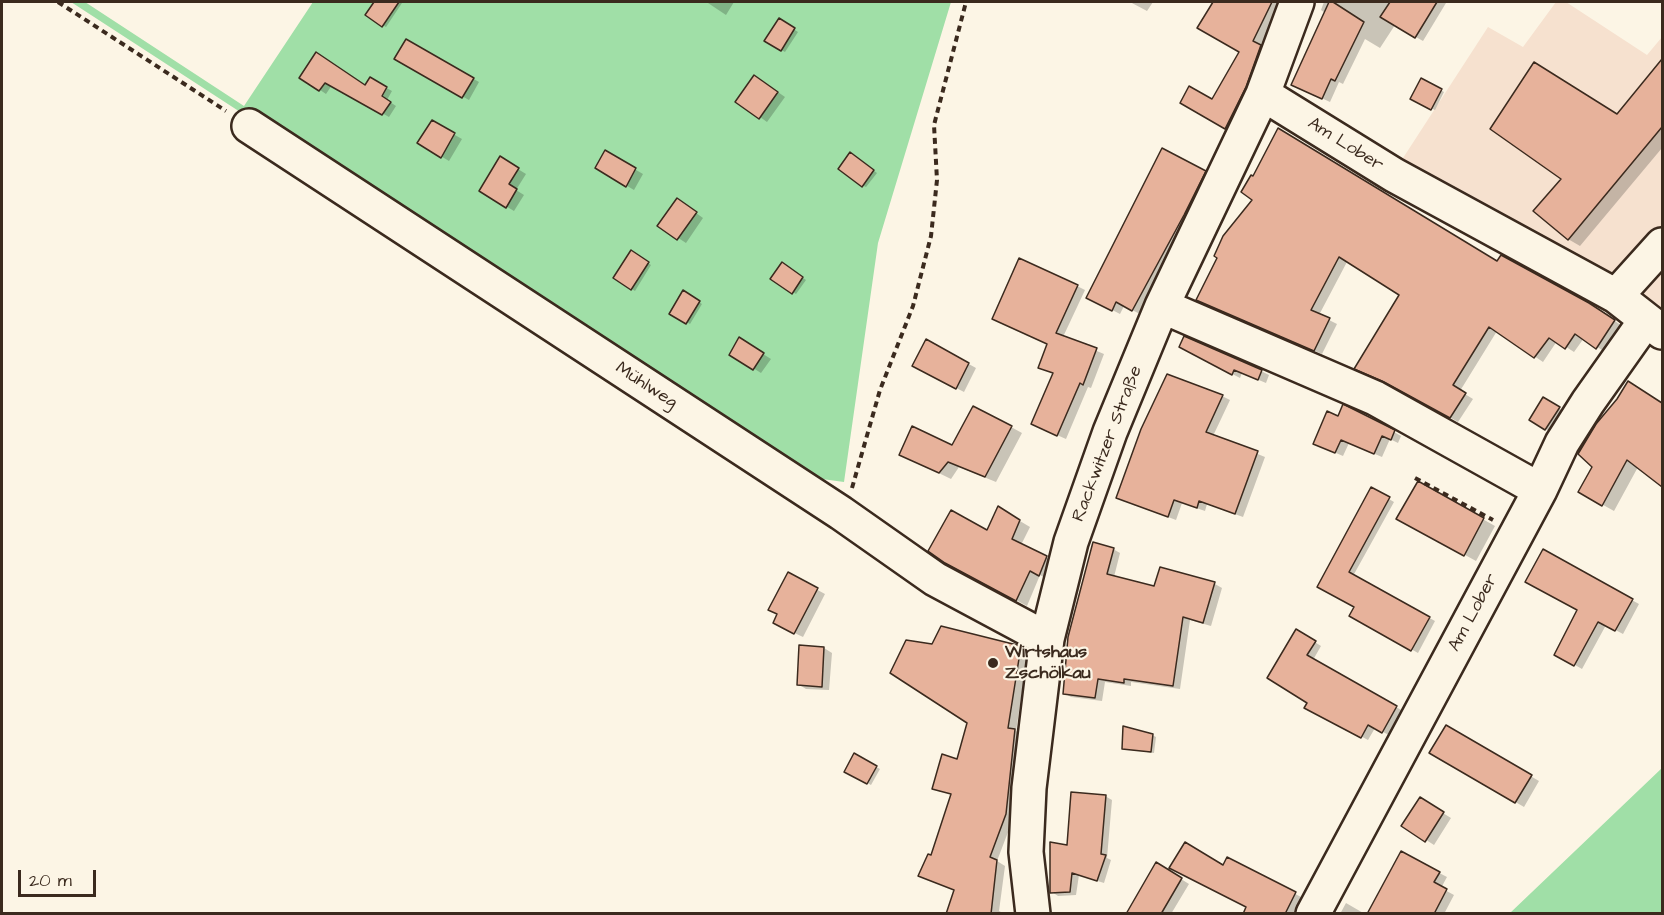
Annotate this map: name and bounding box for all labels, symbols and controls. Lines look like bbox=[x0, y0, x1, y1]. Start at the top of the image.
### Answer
street label: Am Lober bbox=[1303, 113, 1387, 177]
street label: Mühlweg bbox=[611, 358, 681, 414]
street label: Rackwitzer Straße bbox=[1068, 363, 1148, 525]
street label: Am Lober bbox=[1444, 570, 1504, 656]
place label: Wirtshaus Zschölkau bbox=[1005, 642, 1091, 684]
marker: Wirtshaus Zschölkau bbox=[986, 656, 1000, 670]
scale bar bbox=[21, 858, 99, 896]
text: 20 m bbox=[29, 868, 72, 893]

